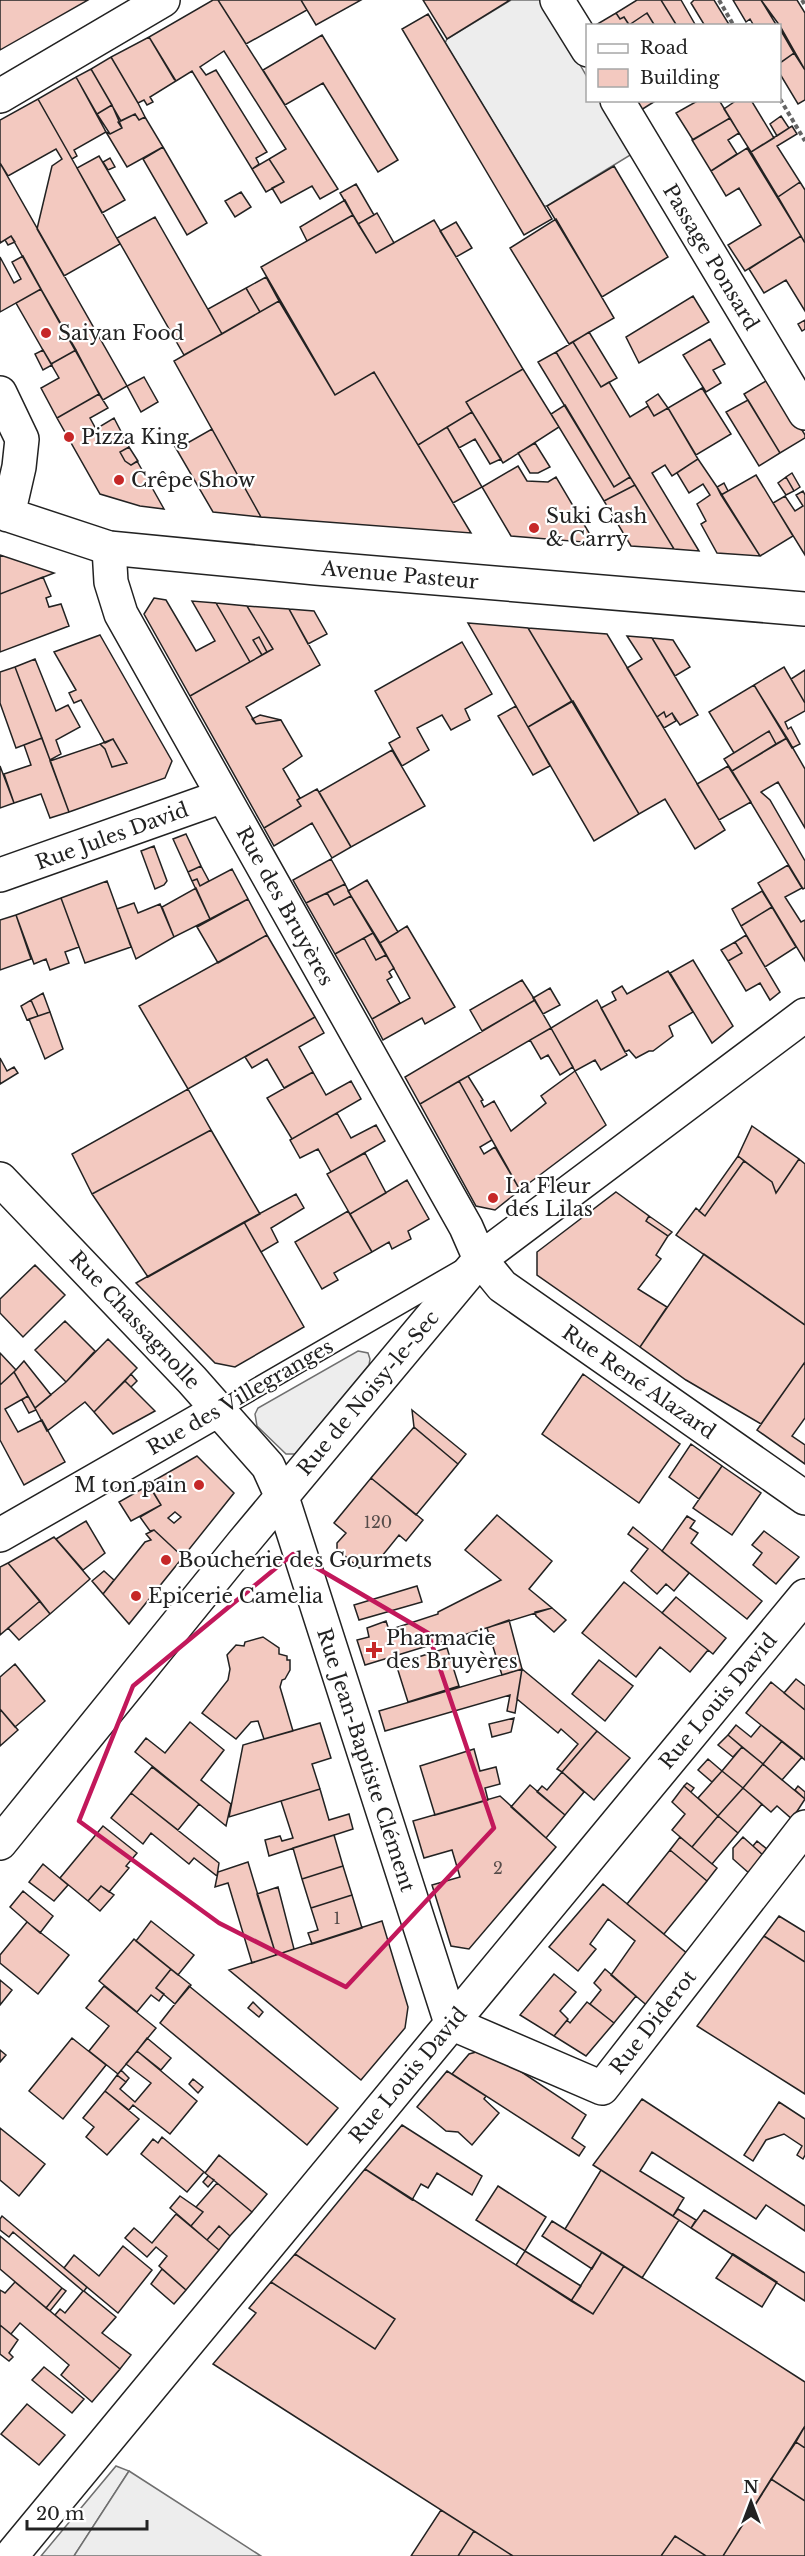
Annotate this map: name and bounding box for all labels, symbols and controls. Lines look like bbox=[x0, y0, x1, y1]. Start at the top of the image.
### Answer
legend bbox=[586, 24, 781, 102]
text: Road bbox=[640, 37, 688, 59]
text: Building bbox=[640, 67, 719, 89]
street label: Passage Ponsard bbox=[658, 180, 764, 334]
place label: Saiyan Food bbox=[58, 321, 184, 345]
marker: Saiyan Food bbox=[39, 326, 53, 340]
place label: Pizza King bbox=[81, 425, 190, 449]
marker: Pizza King bbox=[62, 430, 76, 444]
place label: Crêpe Show bbox=[131, 468, 255, 492]
marker: Crêpe Show bbox=[112, 473, 126, 487]
place label: Suki Cash & Carry bbox=[546, 504, 647, 551]
marker: Suki Cash & Carry bbox=[527, 521, 541, 535]
street label: Avenue Pasteur bbox=[319, 556, 480, 594]
street label: Rue Jules David bbox=[32, 797, 192, 875]
street label: Rue des Bruyères bbox=[231, 822, 339, 990]
place label: La Fleur des Lilas bbox=[505, 1174, 593, 1221]
marker: La Fleur des Lilas bbox=[486, 1191, 500, 1205]
street label: Rue Chassagnolle bbox=[65, 1246, 205, 1394]
street label: Rue de Noisy-le-Sec bbox=[292, 1306, 444, 1480]
street label: Rue René Alazard bbox=[558, 1320, 720, 1444]
street label: Rue des Villegranges bbox=[143, 1334, 337, 1460]
place label: M ton pain bbox=[74, 1473, 187, 1497]
marker: M ton pain bbox=[192, 1478, 206, 1492]
house number: 120 bbox=[364, 1512, 392, 1532]
place label: Boucherie des Gourmets bbox=[178, 1548, 432, 1572]
marker: Boucherie des Gourmets bbox=[159, 1553, 173, 1567]
place label: Epicerie Camelia bbox=[148, 1584, 324, 1608]
marker: Epicerie Camelia bbox=[129, 1589, 143, 1603]
street label: Rue Jean-Baptiste Clément bbox=[312, 1625, 420, 1895]
place label: Pharmacie des Bruyères bbox=[386, 1626, 518, 1673]
street label: Rue Louis David bbox=[654, 1628, 782, 1774]
marker: Pharmacie des Bruyères bbox=[367, 1643, 381, 1657]
house number: 2 bbox=[493, 1858, 503, 1878]
house number: 1 bbox=[333, 1908, 341, 1928]
street label: Rue Diderot bbox=[605, 1965, 701, 2079]
street label: Rue Louis David bbox=[344, 2002, 472, 2148]
north arrow bbox=[721, 2472, 781, 2532]
text: N bbox=[743, 2477, 759, 2497]
scale bar bbox=[27, 2493, 147, 2531]
text: 20 m bbox=[36, 2503, 84, 2525]

